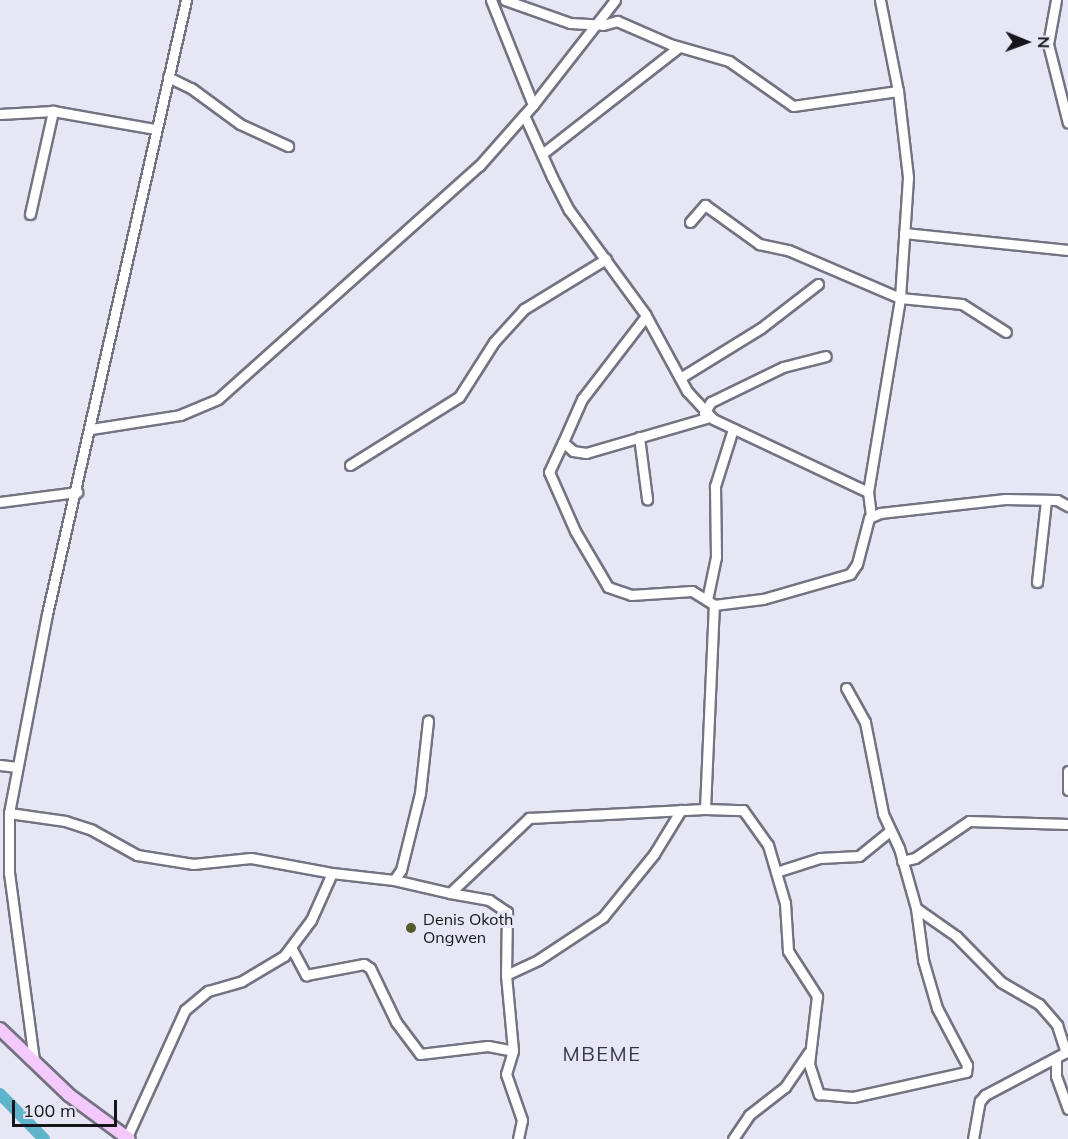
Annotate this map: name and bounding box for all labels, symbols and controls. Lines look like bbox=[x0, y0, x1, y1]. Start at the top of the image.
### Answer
north arrow bbox=[996, 12, 1056, 72]
text: N bbox=[1034, 36, 1054, 49]
place label: Denis Okoth Ongwen bbox=[423, 909, 513, 947]
marker: Denis Okoth Ongwen bbox=[404, 921, 418, 935]
district label: MBEME bbox=[563, 1041, 641, 1065]
scale bar bbox=[15, 1088, 120, 1126]
text: 100 m bbox=[23, 1099, 76, 1122]

